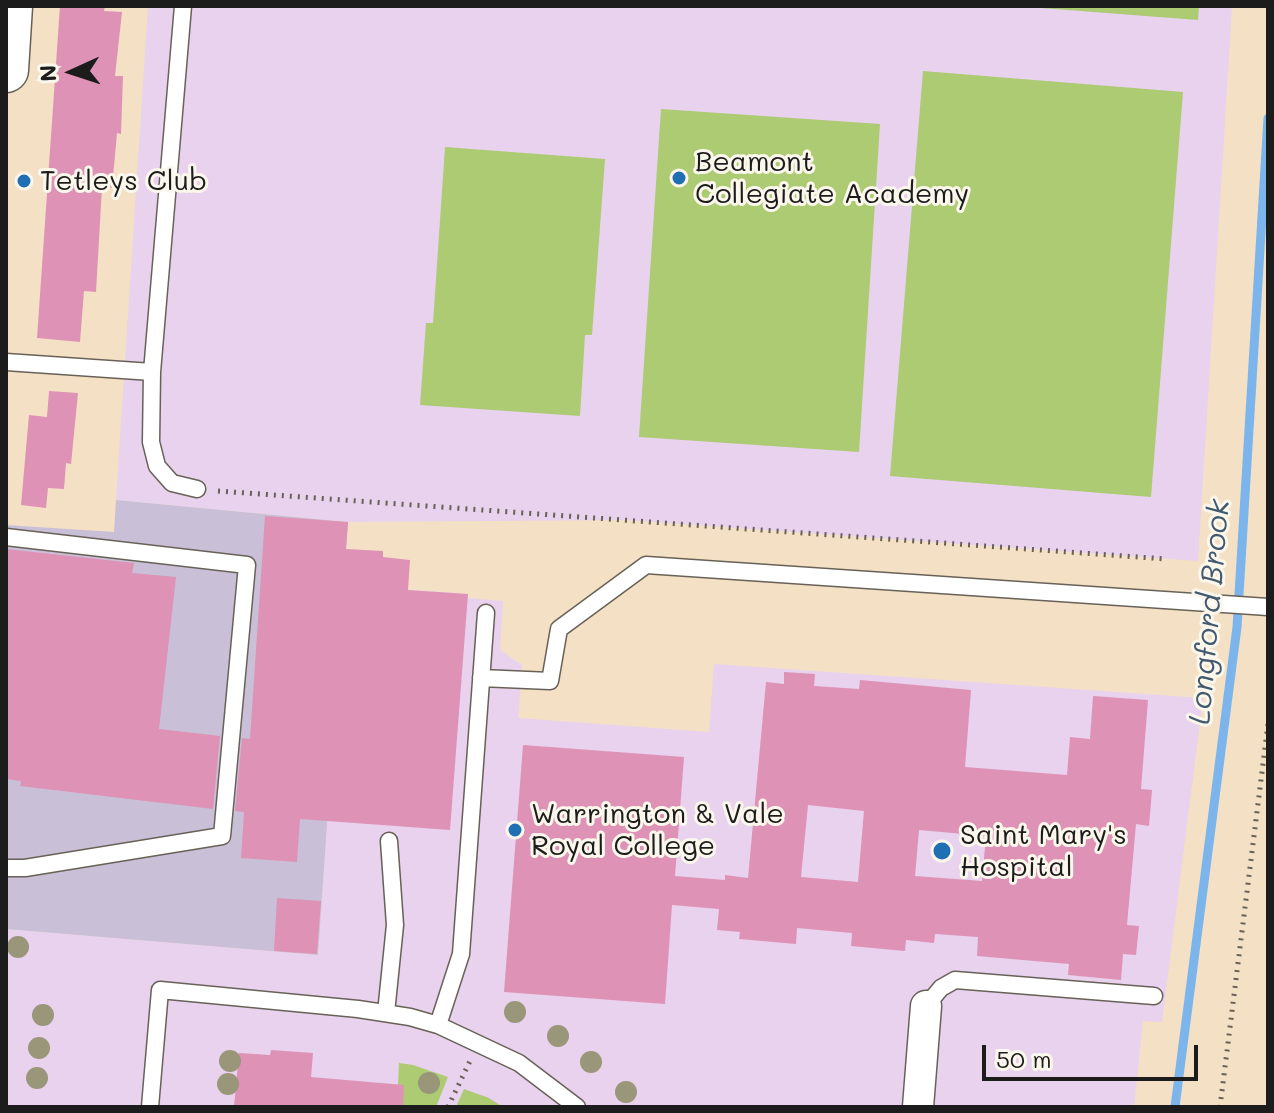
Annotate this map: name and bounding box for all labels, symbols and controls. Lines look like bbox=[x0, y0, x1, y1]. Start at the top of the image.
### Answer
north arrow bbox=[32, 32, 112, 112]
text: N bbox=[33, 64, 62, 82]
place label: Beamont Collegiate Academy bbox=[695, 145, 969, 211]
place label: Tetleys Club bbox=[40, 164, 207, 198]
marker: Beamont Collegiate Academy bbox=[670, 169, 688, 187]
marker: Tetleys Club bbox=[15, 172, 33, 190]
water label: Longford Brook bbox=[1182, 498, 1238, 726]
place label: Warrington & Vale Royal College bbox=[531, 797, 784, 863]
place label: Saint Mary's Hospital bbox=[960, 818, 1127, 884]
marker: Warrington & Vale Royal College bbox=[506, 821, 524, 839]
marker: Saint Mary's Hospital bbox=[931, 840, 953, 862]
scale bar bbox=[986, 1029, 1202, 1079]
text: 50 m bbox=[996, 1043, 1052, 1074]

